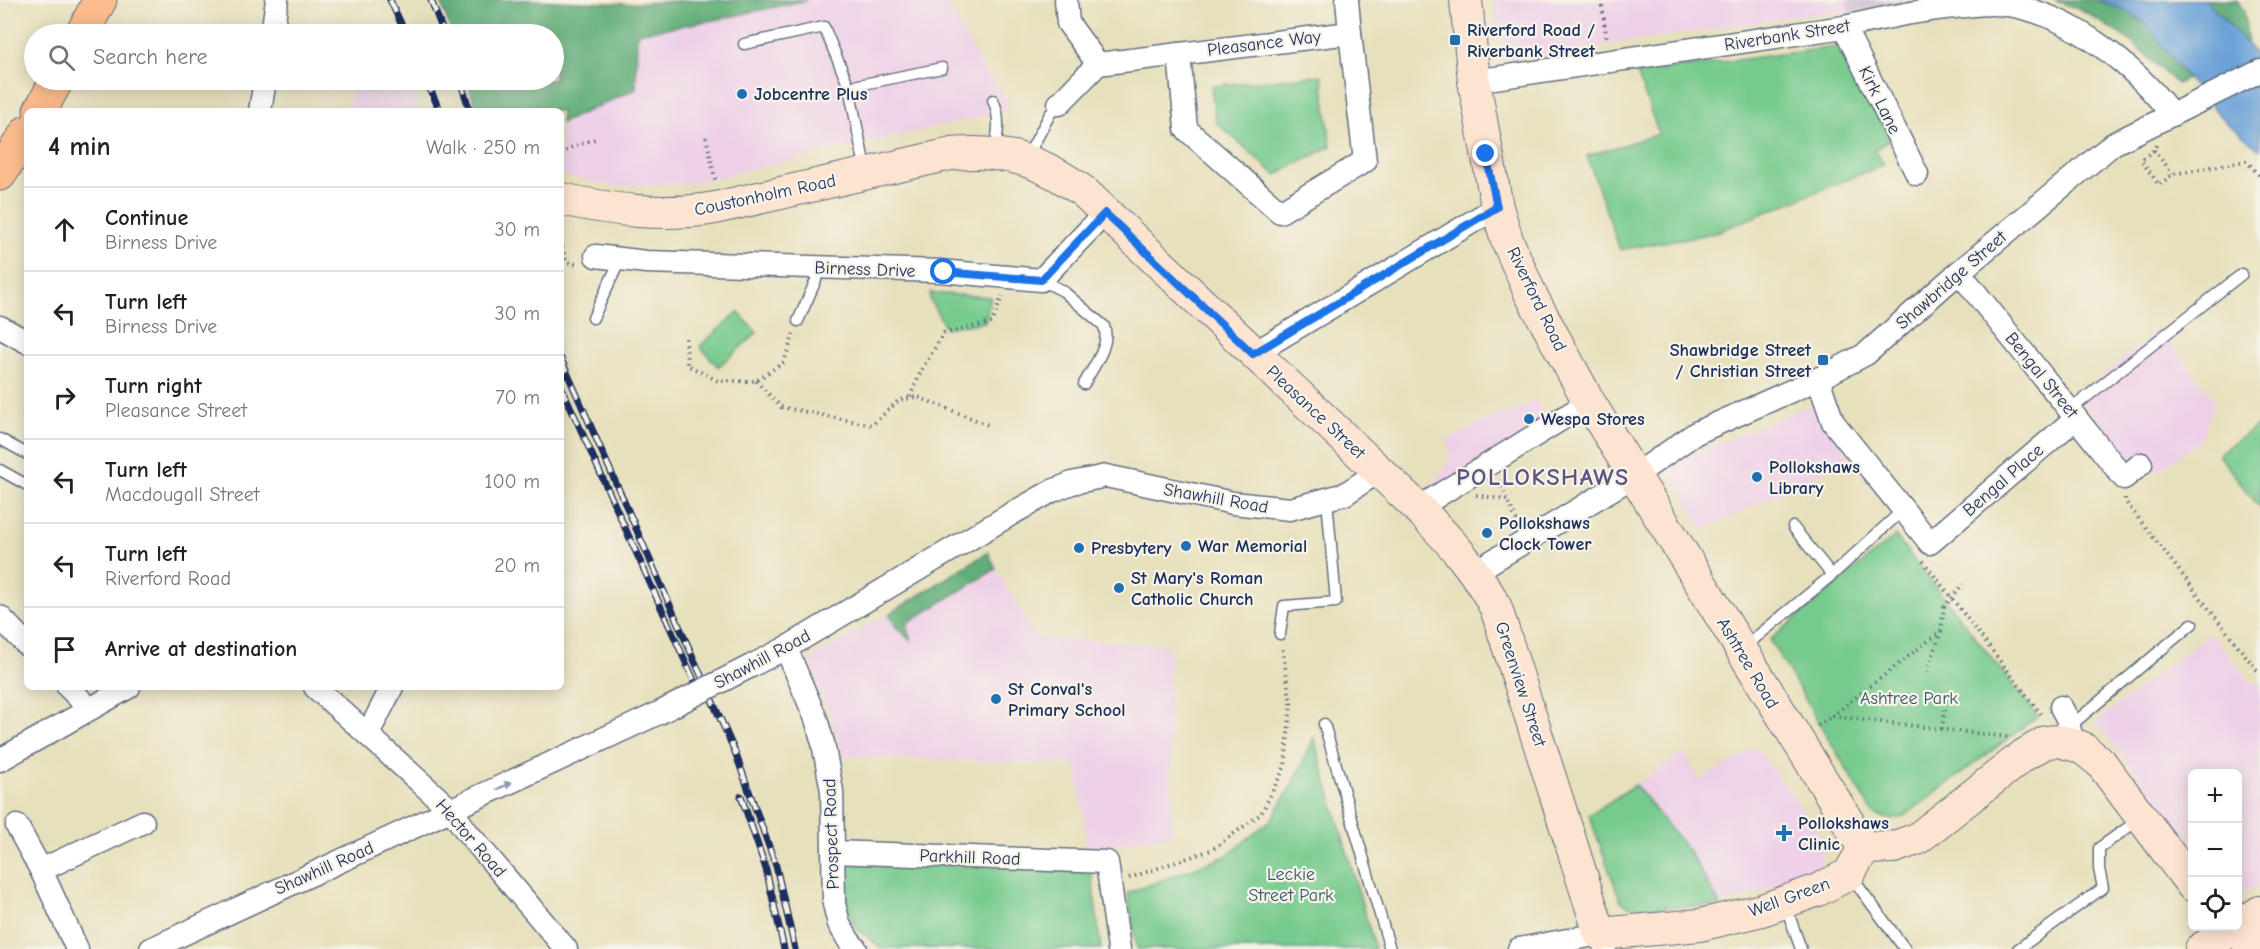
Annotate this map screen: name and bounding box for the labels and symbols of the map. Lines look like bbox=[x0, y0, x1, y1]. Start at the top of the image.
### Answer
street label: Riverbank Street bbox=[1723, 15, 1852, 56]
place label: Riverford Road / Riverbank Street bbox=[1467, 20, 1596, 62]
street label: Pleasance Way bbox=[1206, 26, 1323, 61]
marker: Riverford Road / Riverbank Street bbox=[1448, 33, 1462, 47]
street label: Kirk Lane bbox=[1854, 63, 1905, 138]
place label: Jobcentre Plus bbox=[754, 84, 868, 105]
marker: Jobcentre Plus bbox=[735, 87, 749, 101]
route end bbox=[1472, 140, 1498, 166]
street label: Coustonholm Road bbox=[692, 170, 838, 221]
street label: Shawbridge Street bbox=[1892, 226, 2012, 334]
street label: Riverford Road bbox=[1502, 244, 1571, 355]
street label: Birness Drive bbox=[814, 257, 916, 282]
route start bbox=[930, 258, 956, 284]
street label: Bengal Street bbox=[2001, 328, 2083, 423]
place label: Shawbridge Street / Christian Street bbox=[1670, 340, 1812, 382]
marker: Shawbridge Street / Christian Street bbox=[1816, 353, 1830, 367]
street label: Pleasance Street bbox=[1262, 361, 1370, 464]
place label: Wespa Stores bbox=[1541, 409, 1645, 430]
marker: Wespa Stores bbox=[1522, 412, 1536, 426]
street label: Bengal Place bbox=[1959, 440, 2048, 521]
place label: Pollokshaws Library bbox=[1769, 457, 1860, 499]
district label: POLLOKSHAWS bbox=[1456, 463, 1630, 491]
marker: Pollokshaws Library bbox=[1750, 470, 1764, 484]
street label: Shawhill Road bbox=[1162, 479, 1270, 518]
place label: Pollokshaws Clock Tower bbox=[1499, 513, 1592, 555]
marker: Pollokshaws Clock Tower bbox=[1480, 526, 1494, 540]
place label: War Memorial bbox=[1198, 536, 1307, 557]
place label: Presbytery bbox=[1091, 538, 1172, 559]
marker: War Memorial bbox=[1179, 539, 1193, 553]
marker: Presbytery bbox=[1072, 541, 1086, 555]
place label: St Mary's Roman Catholic Church bbox=[1131, 568, 1263, 610]
marker: St Mary's Roman Catholic Church bbox=[1112, 581, 1126, 595]
street label: Ashtree Road bbox=[1712, 614, 1783, 713]
street label: Greenview Street bbox=[1490, 619, 1551, 750]
street label: Shawhill Road bbox=[710, 625, 814, 694]
place label: St Conval's Primary School bbox=[1008, 679, 1126, 721]
park label: Ashtree Park bbox=[1860, 688, 1958, 709]
marker: St Conval's Primary School bbox=[989, 692, 1003, 706]
street label: Prospect Road bbox=[819, 778, 844, 890]
one-way arrow bbox=[496, 781, 513, 790]
street label: Hector Road bbox=[431, 795, 510, 882]
place label: Pollokshaws Clinic bbox=[1798, 813, 1889, 855]
marker: Pollokshaws Clinic bbox=[1775, 824, 1793, 842]
street label: Shawhill Road bbox=[271, 837, 377, 900]
street label: Parkhill Road bbox=[919, 845, 1021, 870]
park label: Leckie Street Park bbox=[1248, 864, 1334, 906]
street label: Well Green bbox=[1746, 873, 1833, 922]

